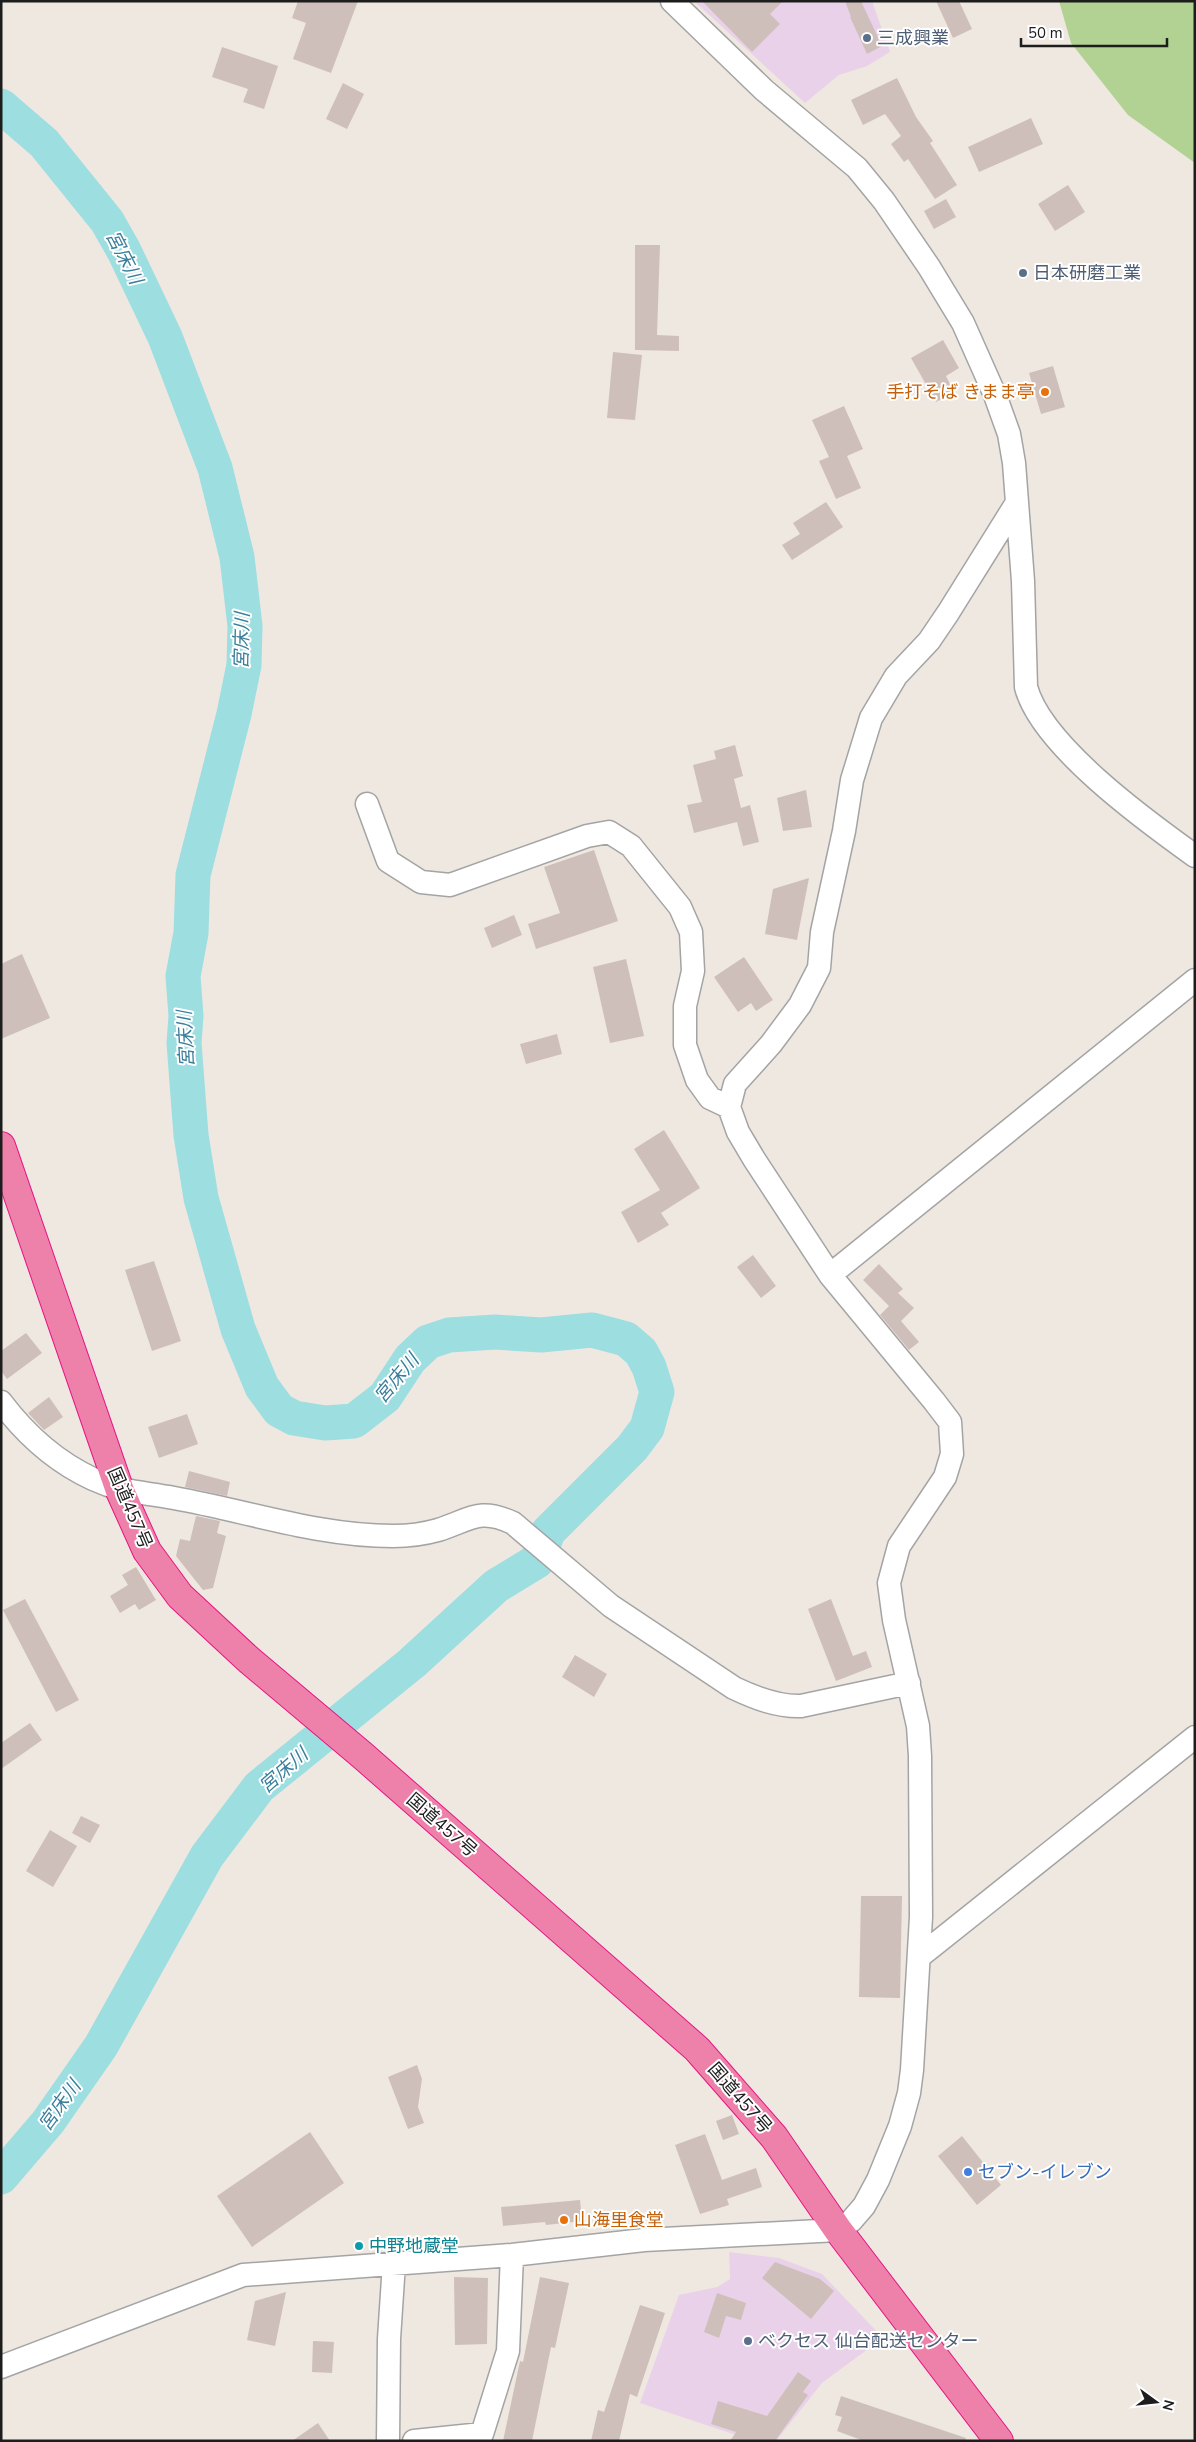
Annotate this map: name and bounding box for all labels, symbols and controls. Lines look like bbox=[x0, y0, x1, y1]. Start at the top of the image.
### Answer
scale bar bbox=[1021, 15, 1167, 47]
text: 50 m bbox=[1028, 23, 1063, 43]
place label: 三成興業 bbox=[877, 26, 949, 50]
marker: 三成興業 bbox=[861, 32, 873, 44]
water label: 宮床川 bbox=[100, 226, 150, 291]
place label: 日本研磨工業 bbox=[1033, 261, 1141, 285]
marker: 日本研磨工業 bbox=[1017, 267, 1029, 279]
place label: 手打そば きまま亭 bbox=[886, 380, 1035, 404]
marker: 手打そば きまま亭 bbox=[1039, 386, 1051, 398]
water label: 宮床川 bbox=[229, 610, 256, 670]
water label: 宮床川 bbox=[171, 1008, 200, 1068]
water label: 宮床川 bbox=[368, 1347, 426, 1409]
street label: 国道457号 bbox=[102, 1464, 158, 1552]
water label: 宮床川 bbox=[254, 1741, 315, 1799]
street label: 国道457号 bbox=[402, 1788, 482, 1862]
street label: 国道457号 bbox=[703, 2058, 777, 2138]
water label: 宮床川 bbox=[33, 2073, 88, 2136]
place label: セブン-イレブン bbox=[978, 2160, 1112, 2184]
marker: セブン-イレブン bbox=[962, 2166, 974, 2178]
place label: 山海里食堂 bbox=[574, 2208, 664, 2232]
marker: 山海里食堂 bbox=[558, 2214, 570, 2226]
place label: 中野地蔵堂 bbox=[369, 2234, 459, 2258]
marker: 中野地蔵堂 bbox=[353, 2240, 365, 2252]
place label: ベクセス 仙台配送センター bbox=[758, 2329, 979, 2353]
marker: ベクセス 仙台配送センター bbox=[742, 2335, 754, 2347]
north arrow bbox=[1131, 2377, 1181, 2427]
text: N bbox=[1158, 2398, 1179, 2413]

